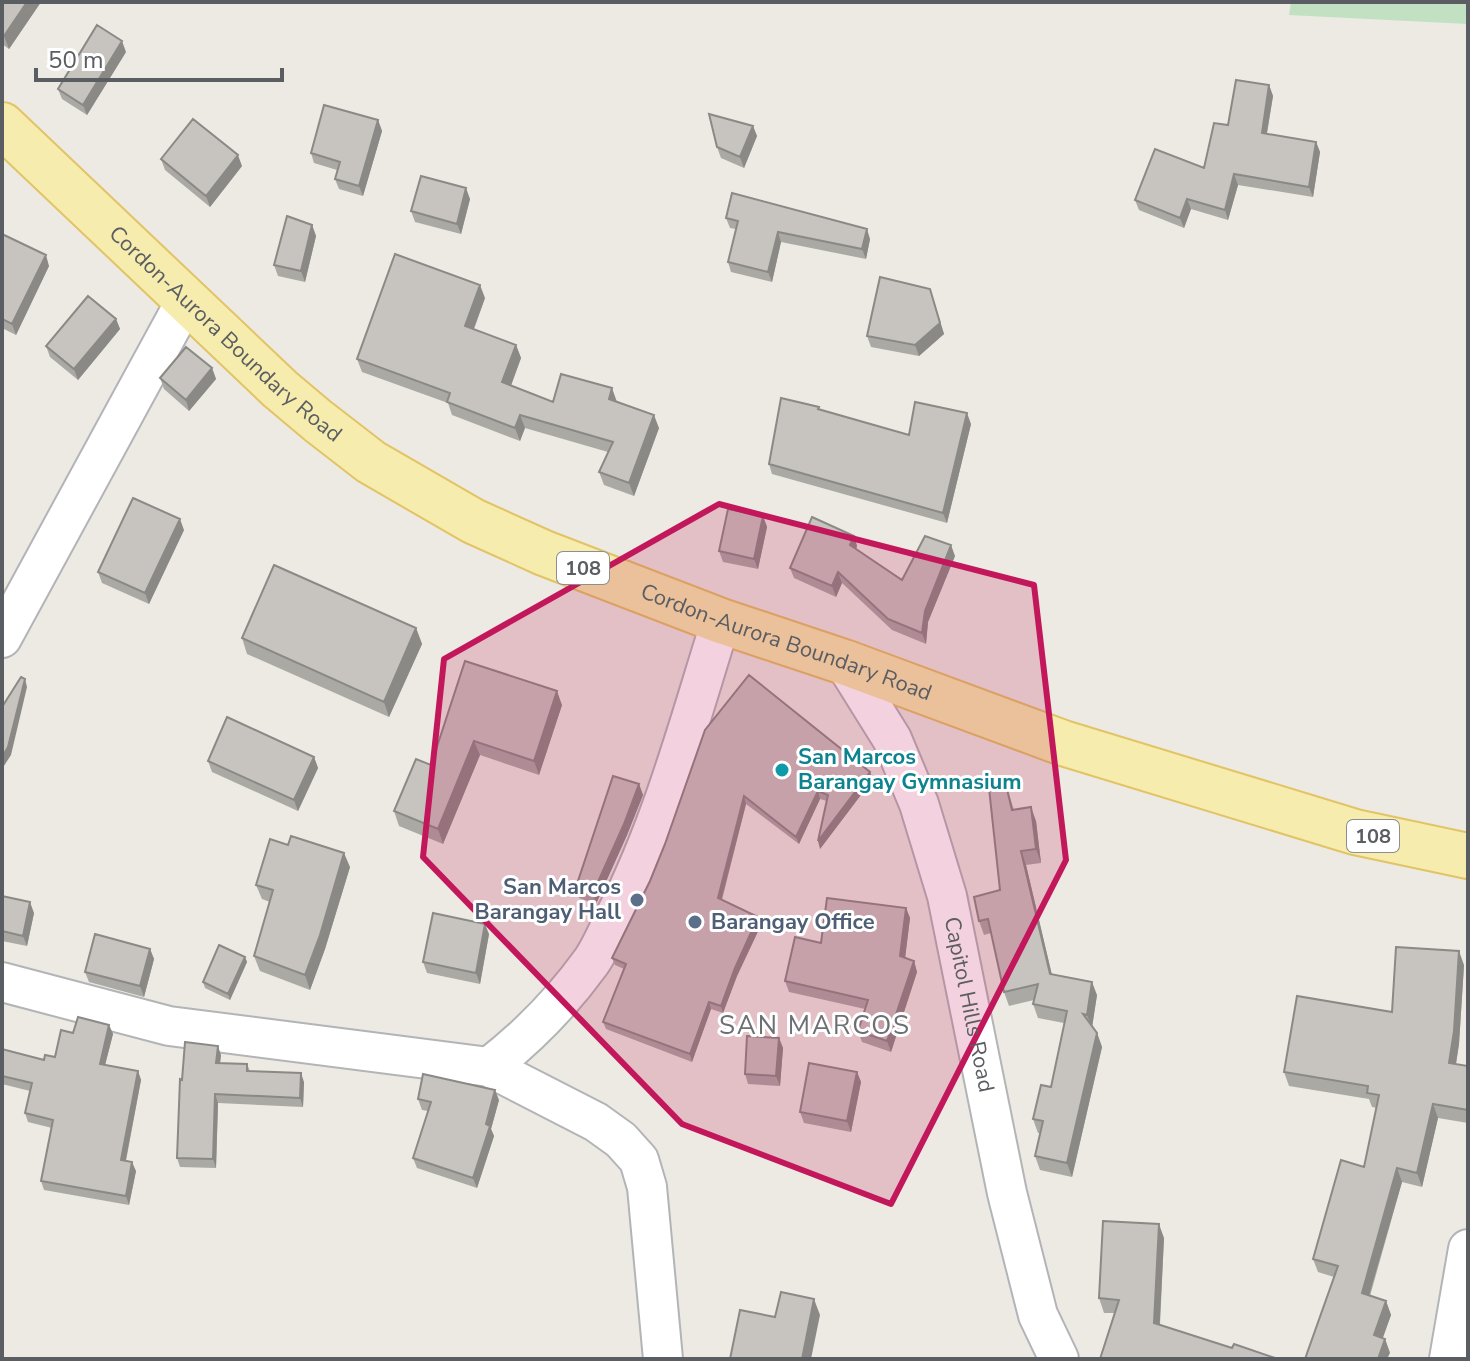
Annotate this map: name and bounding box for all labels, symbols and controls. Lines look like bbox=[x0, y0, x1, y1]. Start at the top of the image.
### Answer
scale bar bbox=[36, 32, 282, 82]
text: 50 m bbox=[48, 44, 104, 76]
street label: Cordon-Aurora Boundary Road bbox=[102, 219, 348, 449]
road number: 108 bbox=[557, 552, 609, 584]
street label: Cordon-Aurora Boundary Road bbox=[636, 577, 936, 708]
place label: San Marcos Barangay Gymnasium bbox=[798, 742, 1022, 797]
marker: San Marcos Barangay Gymnasium bbox=[773, 761, 791, 779]
road number: 108 bbox=[1347, 820, 1399, 852]
place label: San Marcos Barangay Hall bbox=[475, 872, 621, 927]
marker: San Marcos Barangay Hall bbox=[628, 891, 646, 909]
place label: Barangay Office bbox=[711, 907, 875, 937]
marker: Barangay Office bbox=[686, 913, 704, 931]
street label: Capitol Hills Road bbox=[937, 914, 1001, 1095]
district label: SAN MARCOS bbox=[719, 1008, 911, 1043]

